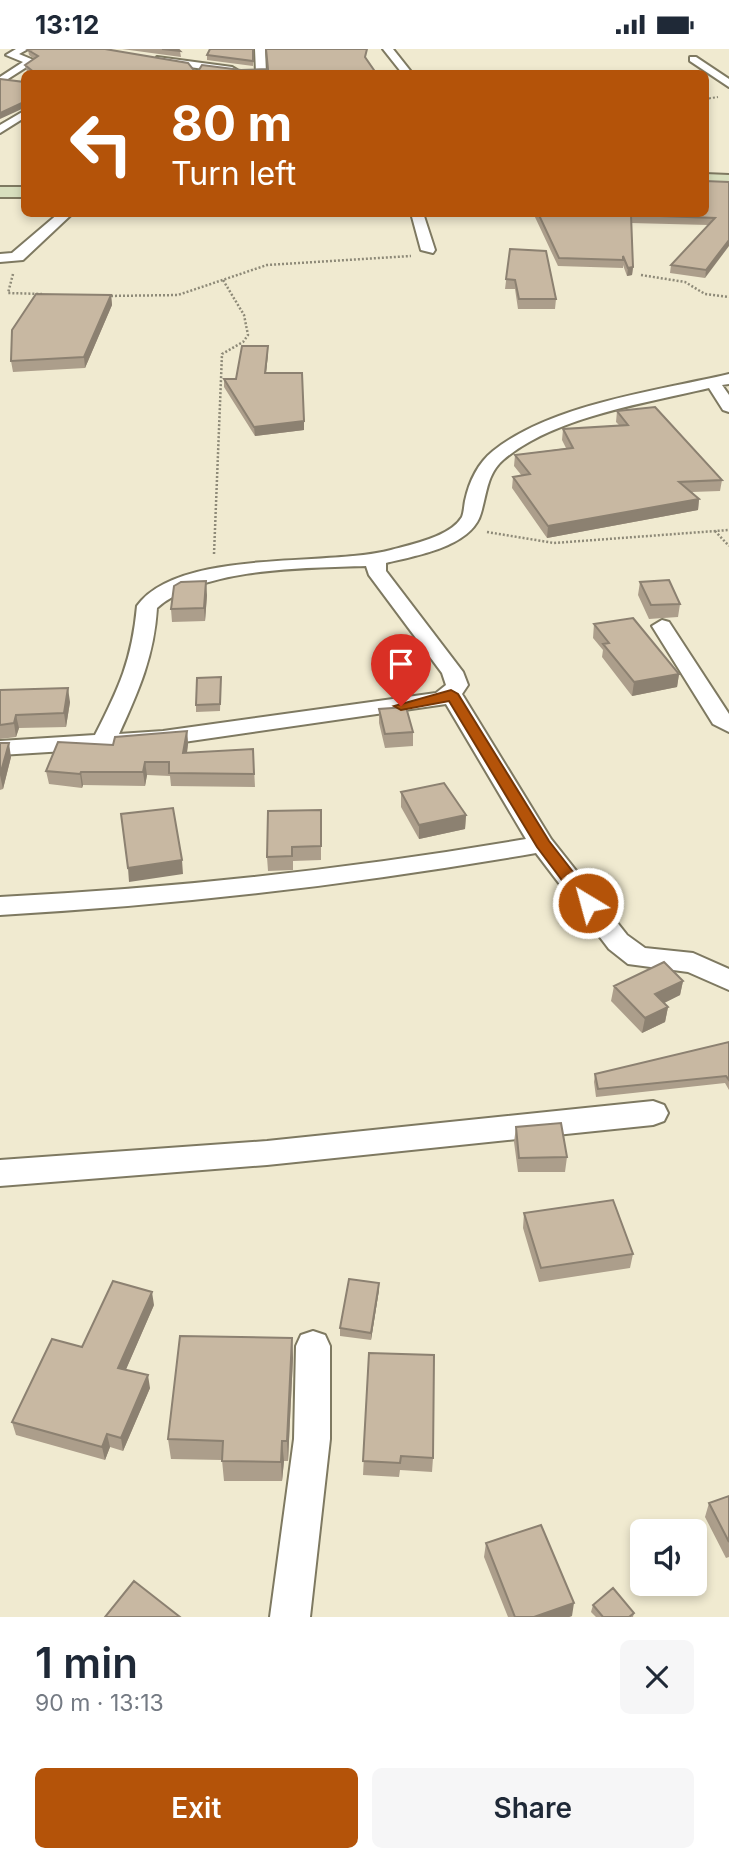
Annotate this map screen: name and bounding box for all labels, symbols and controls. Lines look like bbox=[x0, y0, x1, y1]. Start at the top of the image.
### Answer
text: 13:12 bbox=[35, 9, 99, 40]
text: 80 m bbox=[171, 94, 292, 153]
icon: left bbox=[56, 98, 147, 189]
text: Turn left bbox=[171, 154, 296, 193]
pin bbox=[371, 634, 431, 706]
icon: arrive bbox=[382, 645, 420, 683]
position arrow bbox=[551, 866, 625, 940]
map controls bbox=[630, 1519, 707, 1596]
button: sound bbox=[630, 1519, 707, 1596]
text: 1 min bbox=[35, 1637, 138, 1688]
button: close bbox=[620, 1640, 694, 1714]
text: 90 m · 13:13 bbox=[35, 1689, 164, 1717]
button: Exit bbox=[35, 1768, 358, 1848]
button: Share bbox=[372, 1768, 694, 1848]

